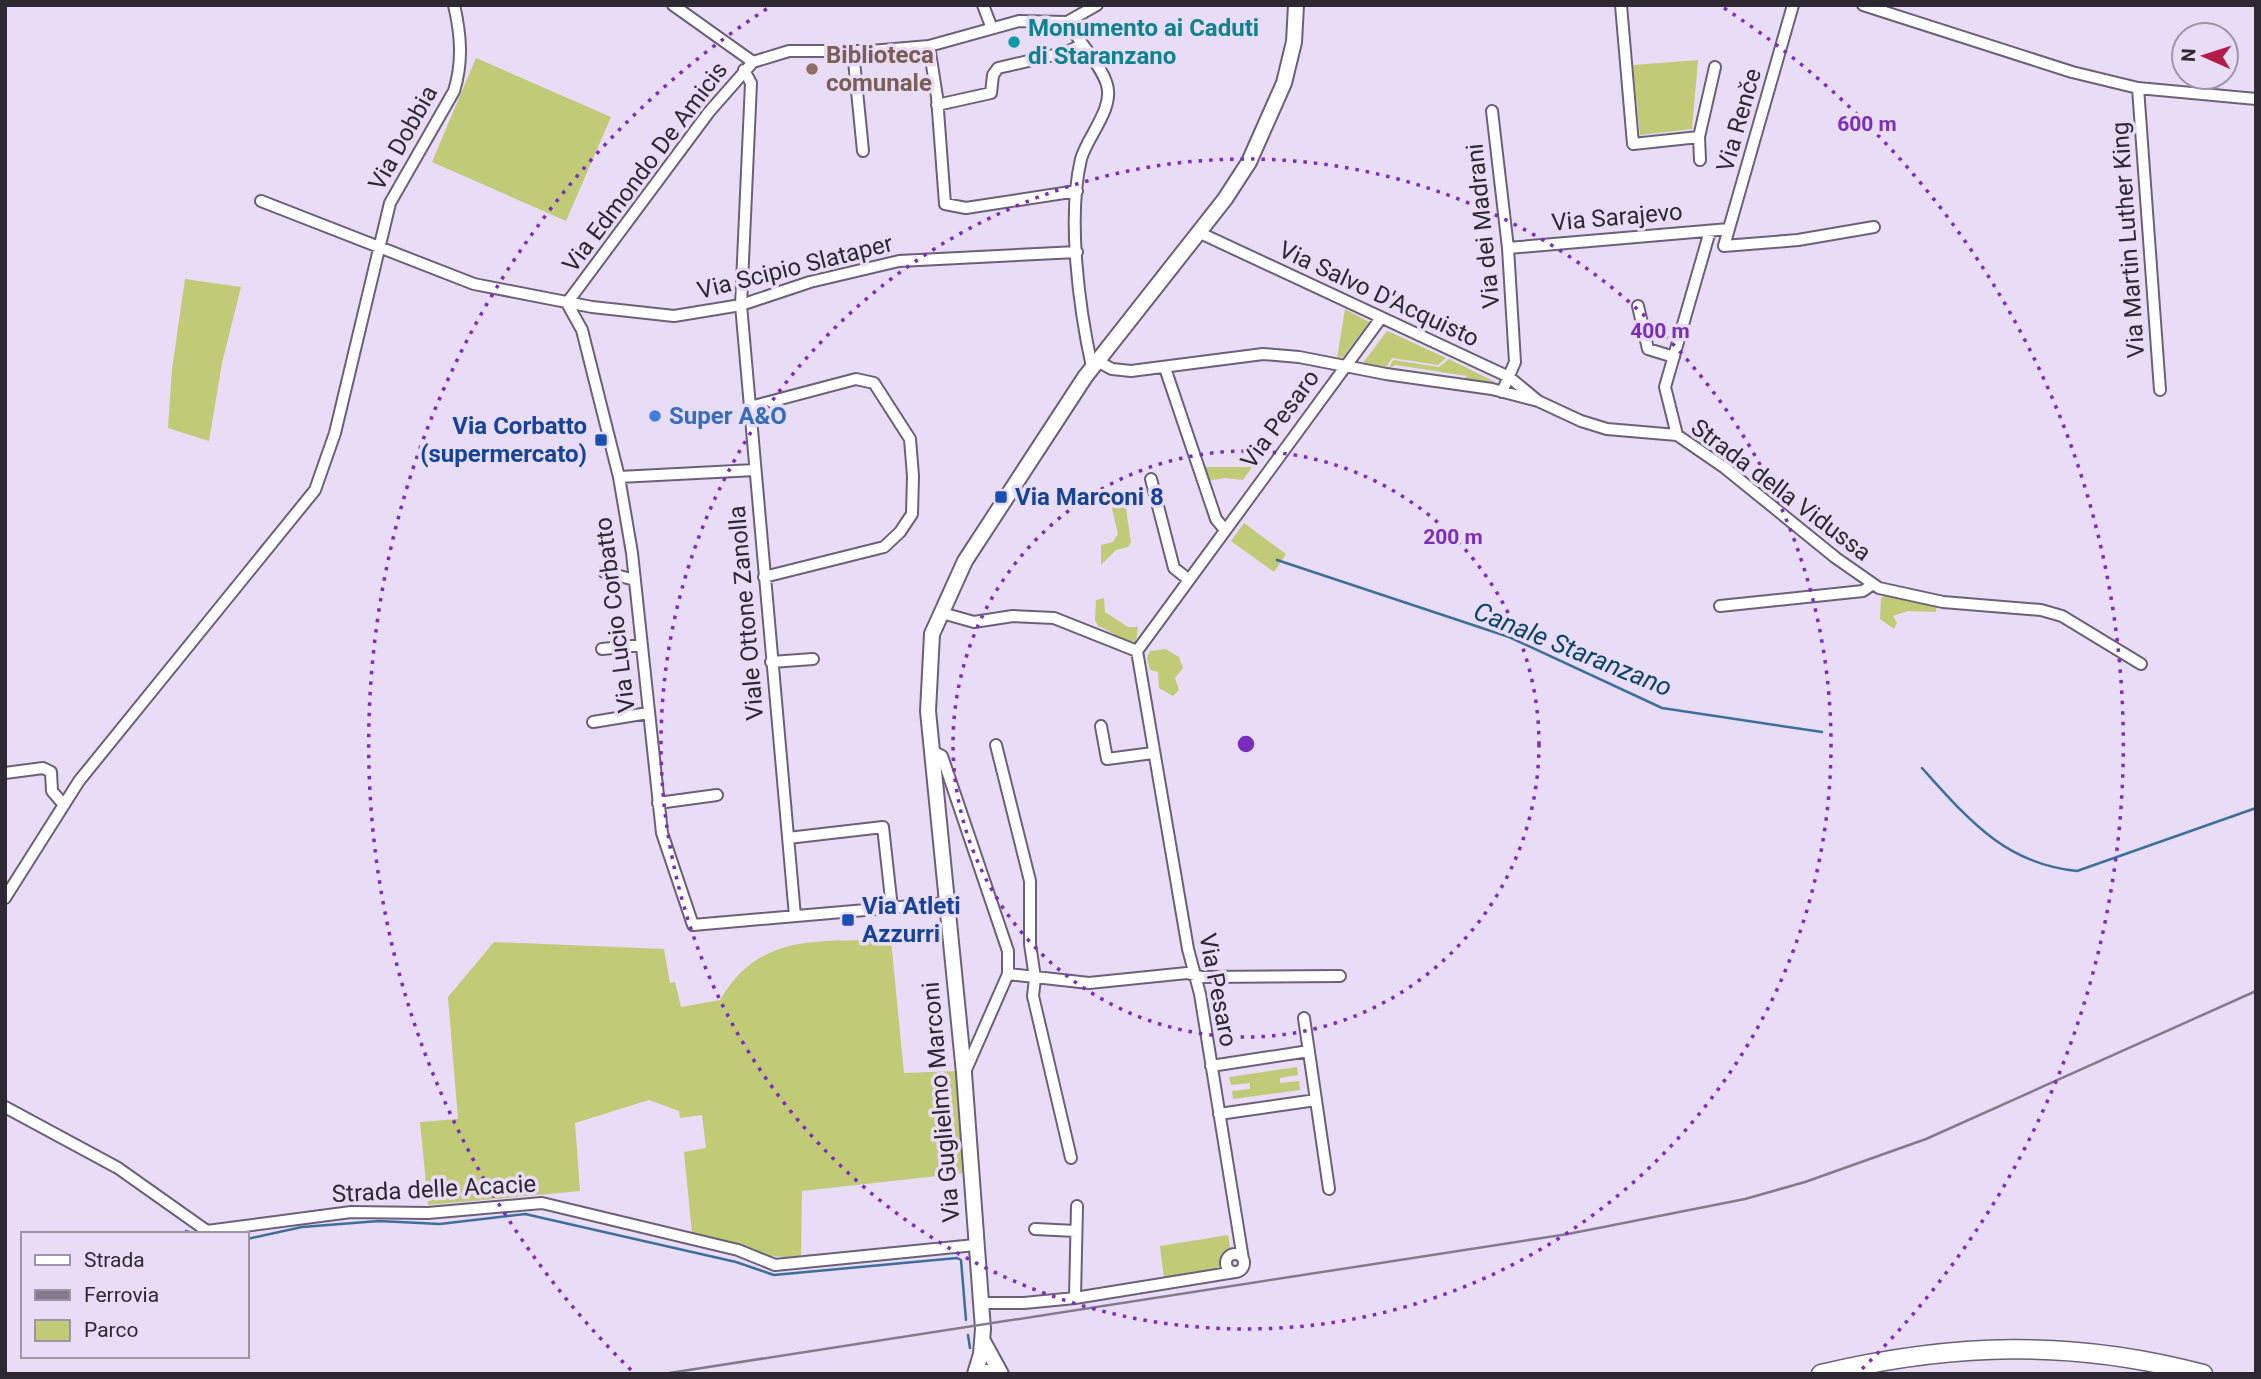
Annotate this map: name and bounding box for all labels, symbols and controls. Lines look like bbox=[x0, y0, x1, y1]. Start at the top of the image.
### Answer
place label: Monumento ai Caduti di Staranzano bbox=[1028, 14, 1259, 70]
north arrow bbox=[2170, 21, 2240, 91]
marker: Monumento ai Caduti di Staranzano bbox=[1006, 34, 1022, 50]
place label: Biblioteca comunale bbox=[826, 41, 934, 97]
text: N bbox=[2177, 48, 2200, 62]
street label: Via Edmondo De Amicis bbox=[557, 56, 733, 278]
marker: Biblioteca comunale bbox=[804, 61, 820, 77]
street label: Via Renče bbox=[1711, 65, 1767, 175]
street label: Via Dobbia bbox=[363, 81, 443, 195]
text: 600 m bbox=[1837, 112, 1897, 136]
street label: Via Martin Luther King bbox=[2106, 121, 2150, 359]
street label: Via dei Madrani bbox=[1460, 142, 1506, 310]
street label: Via Sarajevo bbox=[1550, 197, 1684, 237]
street label: Via Scipio Slataper bbox=[695, 229, 895, 305]
street label: Via Salvo D'Acquisto bbox=[1275, 235, 1483, 353]
text: 400 m bbox=[1630, 319, 1690, 343]
street label: Via Pesaro bbox=[1235, 364, 1325, 474]
place label: Super A&O bbox=[669, 402, 787, 430]
marker: Super A&O bbox=[647, 408, 663, 424]
place label: Via Corbatto (supermercato) bbox=[420, 412, 587, 468]
street label: Strada della Vidussa bbox=[1686, 413, 1876, 567]
marker: Via Corbatto (supermercato) bbox=[593, 432, 609, 448]
place label: Via Marconi 8 bbox=[1015, 483, 1164, 511]
marker: Via Marconi 8 bbox=[993, 489, 1009, 505]
street label: Viale Ottone Zanolla bbox=[723, 504, 769, 722]
street label: Via Lucio Corbatto bbox=[589, 516, 641, 714]
text: 200 m bbox=[1423, 525, 1483, 549]
water label: Canale Staranzano bbox=[1470, 596, 1676, 702]
centre of rings bbox=[1234, 732, 1258, 756]
place label: Via Atleti Azzurri bbox=[862, 892, 961, 948]
marker: Via Atleti Azzurri bbox=[840, 912, 856, 928]
street label: Via Pesaro bbox=[1193, 931, 1243, 1049]
street label: Via Guglielmo Marconi bbox=[917, 981, 965, 1223]
street label: Strada delle Acacie bbox=[331, 1170, 537, 1208]
legend bbox=[21, 1232, 248, 1358]
text: Strada bbox=[84, 1248, 145, 1272]
text: Ferrovia bbox=[84, 1283, 159, 1307]
text: Parco bbox=[84, 1318, 138, 1342]

